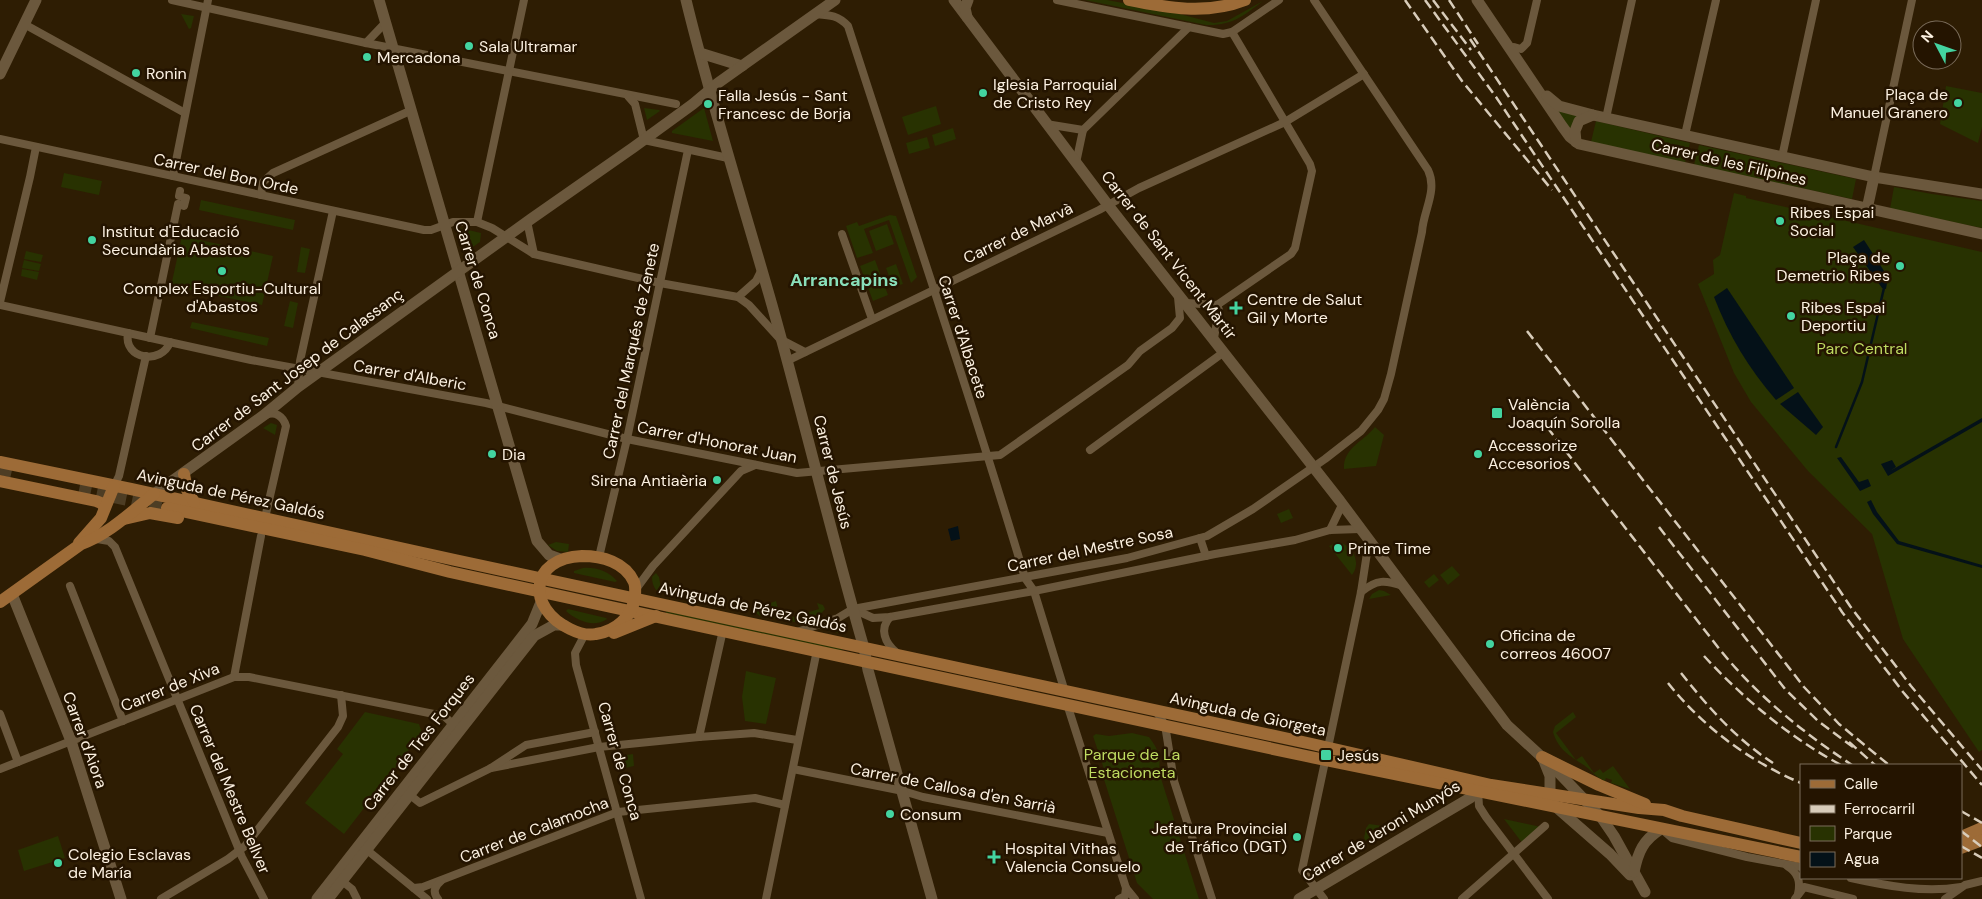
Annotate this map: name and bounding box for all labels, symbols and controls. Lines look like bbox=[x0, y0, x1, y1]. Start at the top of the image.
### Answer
north arrow bbox=[1912, 20, 1962, 70]
text: N bbox=[1917, 27, 1937, 46]
place label: Sala Ultramar bbox=[479, 36, 577, 57]
marker: Sala Ultramar bbox=[463, 40, 475, 52]
place label: Mercadona bbox=[377, 47, 460, 68]
marker: Mercadona bbox=[361, 51, 373, 63]
place label: Ronin bbox=[146, 63, 187, 84]
marker: Ronin bbox=[130, 67, 142, 79]
place label: Iglesia Parroquial de Cristo Rey bbox=[993, 74, 1117, 113]
place label: Plaça de Manuel Granero bbox=[1830, 84, 1948, 123]
place label: Falla Jesús - Sant Francesc de Borja bbox=[718, 85, 851, 124]
marker: Iglesia Parroquial de Cristo Rey bbox=[977, 87, 989, 99]
marker: Plaça de Manuel Granero bbox=[1952, 97, 1964, 109]
marker: Falla Jesús - Sant Francesc de Borja bbox=[702, 98, 714, 110]
street label: Carrer de les Filipines bbox=[1649, 134, 1809, 190]
street label: Carrer del Bon Orde bbox=[152, 148, 300, 200]
street label: Carrer de Sant Vicent Màrtir bbox=[1096, 166, 1242, 344]
street label: Carrer de Marvà bbox=[960, 197, 1076, 269]
place label: Ribes Espai Social bbox=[1790, 202, 1874, 241]
marker: Ribes Espai Social bbox=[1774, 215, 1786, 227]
street label: Carrer de Conca bbox=[450, 218, 506, 342]
place label: Institut d'Educació Secundària Abastos bbox=[102, 221, 250, 260]
marker: Institut d'Educació Secundària Abastos bbox=[86, 234, 98, 246]
street label: Carrer del Marqués de Zenete bbox=[598, 241, 664, 461]
place label: Plaça de Demetrio Ribes bbox=[1777, 247, 1890, 286]
marker: Plaça de Demetrio Ribes bbox=[1894, 260, 1906, 272]
marker: Complex Esportiu-Cultural d'Abastos bbox=[216, 265, 228, 277]
district label: Arrancapins bbox=[790, 268, 898, 292]
street label: Carrer d'Albacete bbox=[933, 273, 993, 401]
place label: Complex Esportiu-Cultural d'Abastos bbox=[123, 278, 321, 317]
street label: Carrer de Sant Josep de Calassanç bbox=[187, 283, 407, 457]
place label: Centre de Salut Gil y Morte bbox=[1247, 289, 1362, 328]
place label: Ribes Espai Deportiu bbox=[1801, 297, 1885, 336]
marker: Centre de Salut Gil y Morte bbox=[1229, 301, 1243, 315]
marker: Ribes Espai Deportiu bbox=[1785, 310, 1797, 322]
park label: Parc Central bbox=[1817, 338, 1907, 359]
street label: Carrer d'Alberic bbox=[352, 355, 468, 395]
place label: València Joaquín Sorolla bbox=[1508, 394, 1620, 433]
marker: València Joaquín Sorolla bbox=[1490, 406, 1504, 420]
street label: Carrer de Jesús bbox=[809, 413, 857, 531]
street label: Carrer d'Honorat Juan bbox=[635, 416, 799, 468]
place label: Accessorize Accesorios bbox=[1488, 435, 1577, 474]
place label: Dia bbox=[502, 444, 526, 465]
marker: Dia bbox=[486, 448, 498, 460]
marker: Accessorize Accesorios bbox=[1472, 448, 1484, 460]
street label: Avinguda de Pérez Galdós bbox=[135, 464, 327, 524]
place label: Sirena Antiaèria bbox=[591, 470, 707, 491]
marker: Sirena Antiaèria bbox=[711, 474, 723, 486]
street label: Carrer del Mestre Sosa bbox=[1005, 521, 1175, 577]
place label: Prime Time bbox=[1348, 538, 1431, 559]
marker: Prime Time bbox=[1332, 542, 1344, 554]
street label: Avinguda de Pérez Galdós bbox=[657, 577, 849, 637]
place label: Oficina de correos 46007 bbox=[1500, 625, 1611, 664]
marker: Oficina de correos 46007 bbox=[1484, 638, 1496, 650]
street label: Carrer de Xiva bbox=[118, 658, 222, 716]
street label: Carrer de Tres Forques bbox=[359, 669, 479, 815]
street label: Avinguda de Giorgeta bbox=[1168, 687, 1328, 741]
street label: Carrer d'Aiora bbox=[58, 689, 112, 791]
street label: Carrer de Conca bbox=[593, 699, 647, 823]
street label: Carrer del Mestre Bellver bbox=[185, 701, 275, 877]
park label: Parque de La Estacioneta bbox=[1084, 744, 1180, 783]
place label: Jesús bbox=[1337, 745, 1379, 766]
marker: Jesús bbox=[1319, 748, 1333, 762]
street label: Carrer de Callosa d'en Sarrià bbox=[848, 758, 1058, 818]
legend bbox=[1800, 764, 1962, 879]
text: Calle bbox=[1844, 774, 1878, 794]
street label: Carrer de Jeroni Munyós bbox=[1298, 775, 1464, 887]
street label: Carrer de Calamocha bbox=[457, 792, 611, 868]
text: Ferrocarril bbox=[1844, 799, 1915, 819]
place label: Consum bbox=[900, 804, 962, 825]
marker: Consum bbox=[884, 808, 896, 820]
place label: Jefatura Provincial de Tráfico (DGT) bbox=[1151, 818, 1287, 857]
text: Parque bbox=[1844, 824, 1892, 844]
marker: Jefatura Provincial de Tráfico (DGT) bbox=[1291, 831, 1303, 843]
place label: Hospital Vithas Valencia Consuelo bbox=[1005, 838, 1141, 877]
place label: Colegio Esclavas de María bbox=[68, 844, 191, 883]
text: Agua bbox=[1844, 849, 1879, 869]
marker: Hospital Vithas Valencia Consuelo bbox=[987, 850, 1001, 864]
marker: Colegio Esclavas de María bbox=[52, 857, 64, 869]

